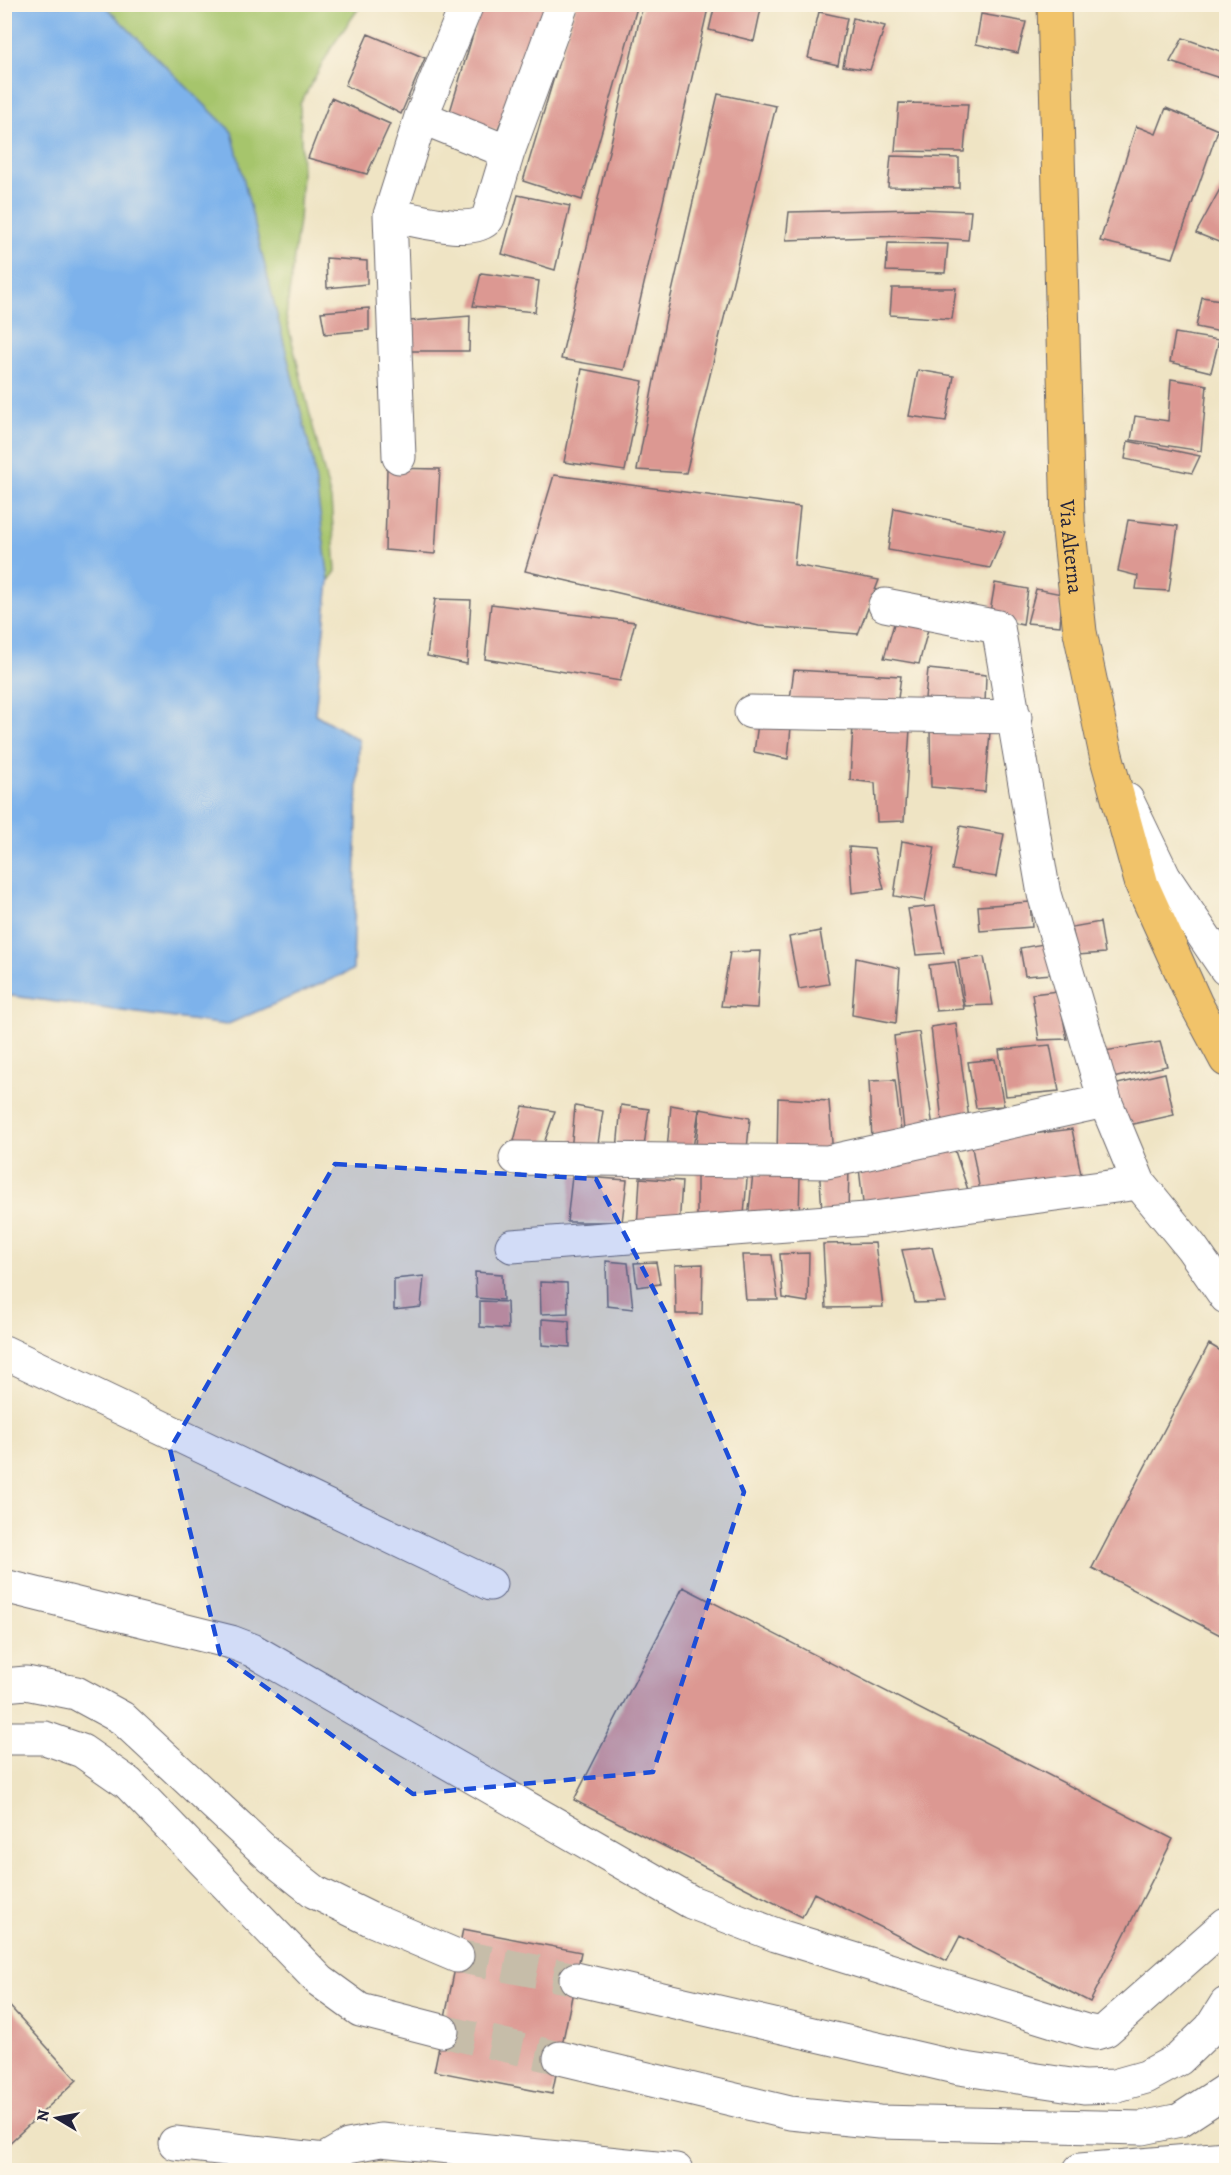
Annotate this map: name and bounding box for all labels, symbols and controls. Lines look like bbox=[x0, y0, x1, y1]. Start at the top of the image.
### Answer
street label: Via Alterna bbox=[1053, 498, 1090, 595]
north arrow bbox=[27, 2088, 87, 2148]
text: N bbox=[31, 2108, 55, 2123]

